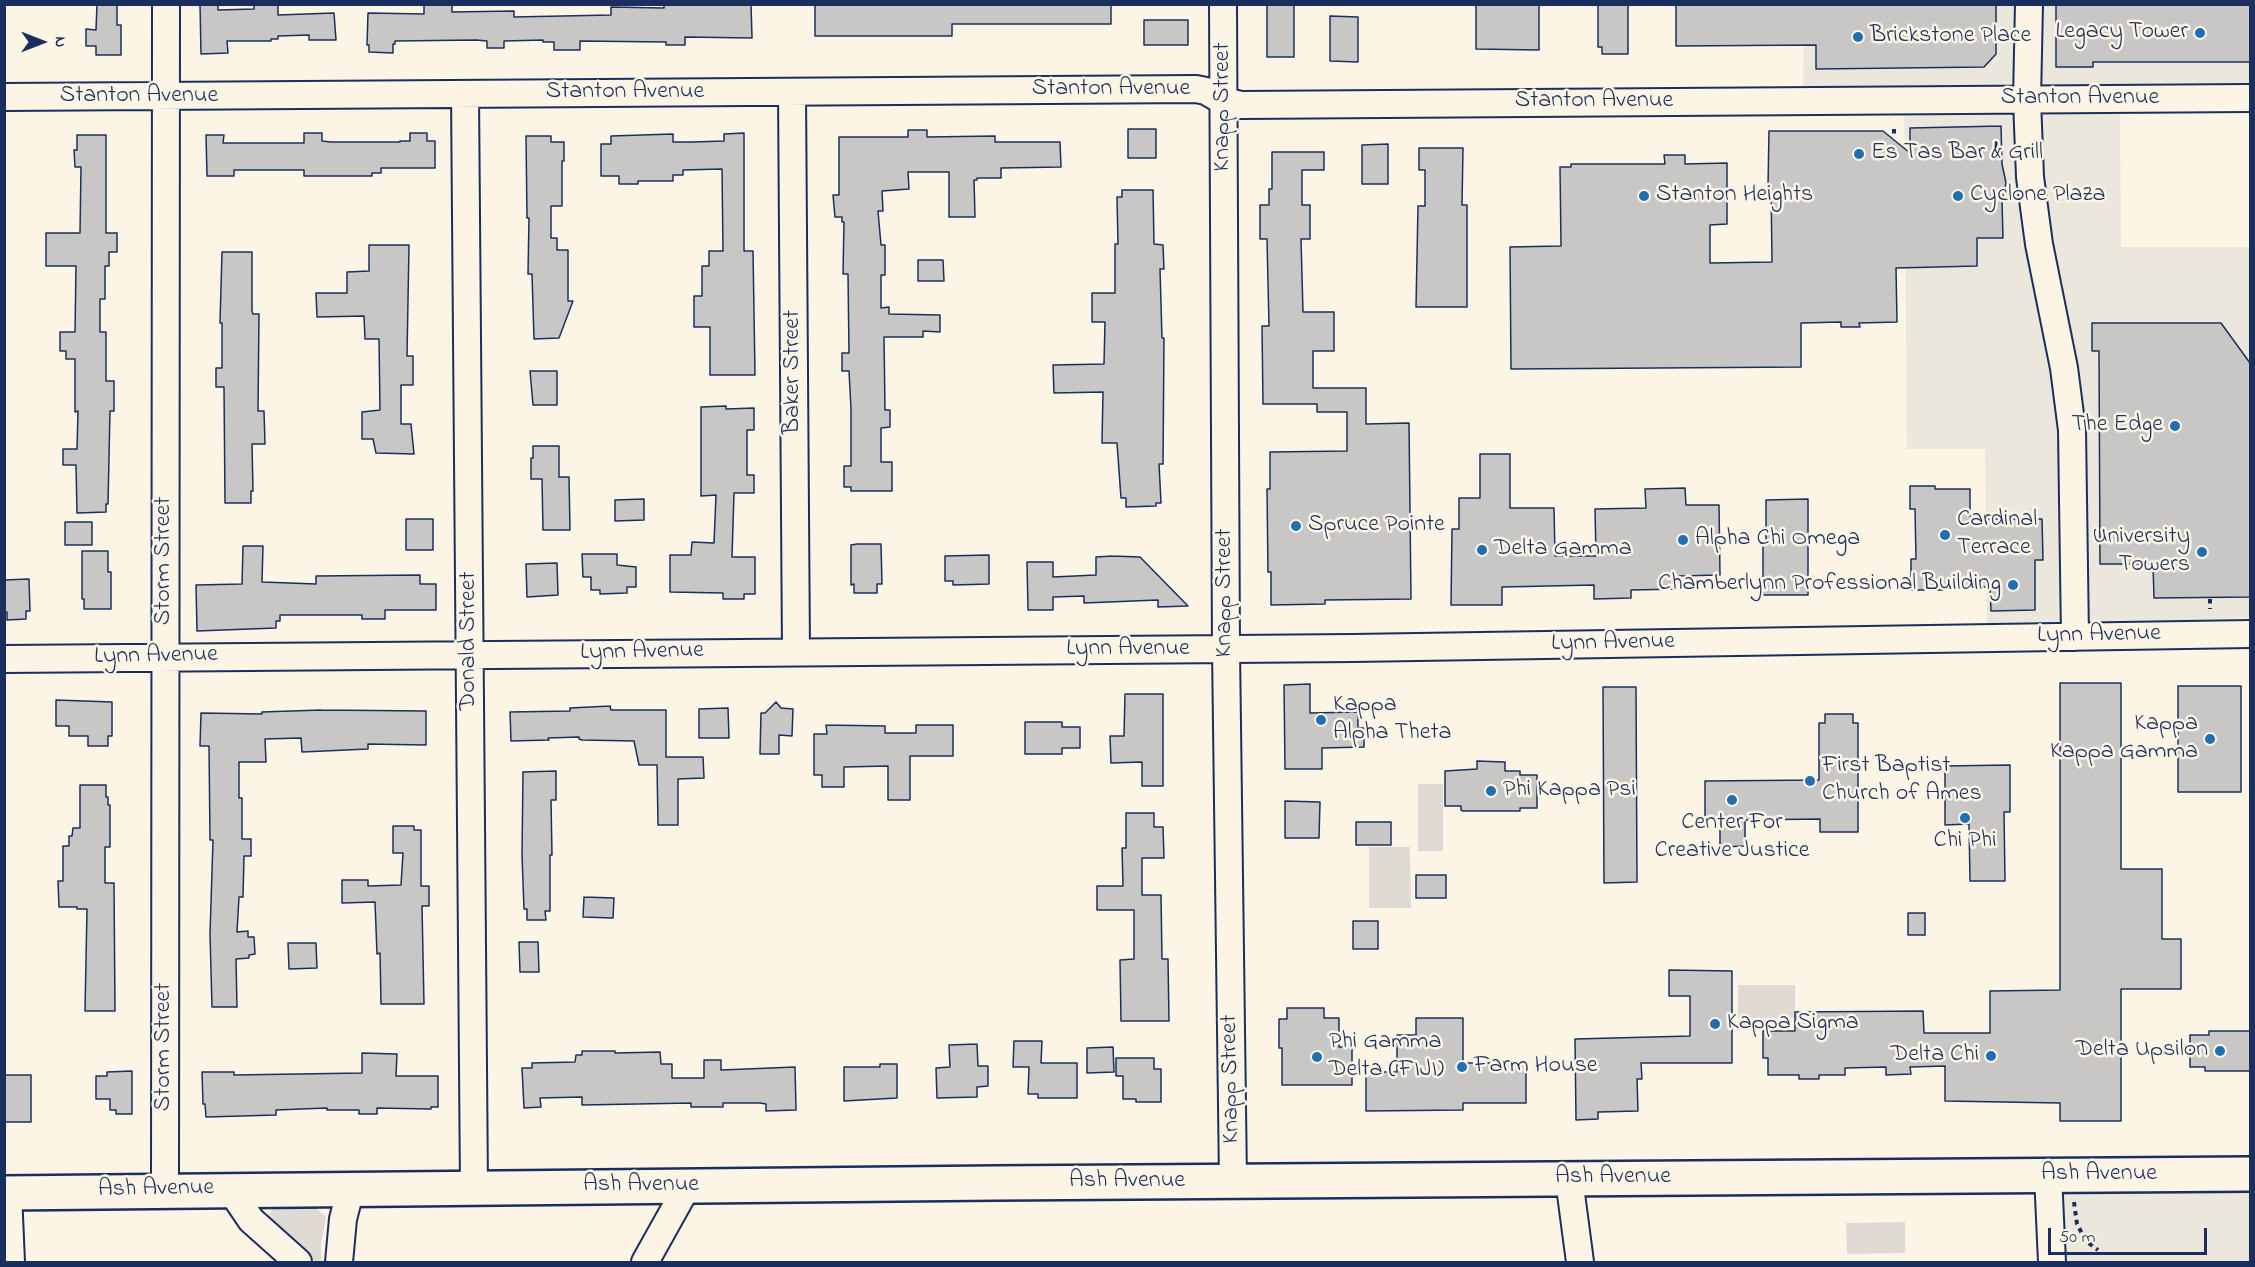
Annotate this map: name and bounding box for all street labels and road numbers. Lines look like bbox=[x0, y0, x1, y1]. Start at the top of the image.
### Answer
street label: Knapp Street bbox=[1210, 42, 1238, 172]
street label: Stanton Avenue bbox=[1032, 76, 1190, 104]
street label: Stanton Avenue bbox=[546, 79, 704, 107]
street label: Stanton Avenue bbox=[60, 83, 218, 111]
street label: Stanton Avenue bbox=[2001, 85, 2159, 113]
street label: Stanton Avenue bbox=[1515, 88, 1673, 116]
street label: Baker Street bbox=[780, 310, 808, 434]
street label: Storm Street bbox=[151, 497, 179, 625]
street label: Knapp Street bbox=[1212, 528, 1240, 658]
street label: Donald Street bbox=[456, 572, 484, 710]
street label: Lynn Avenue bbox=[2037, 621, 2161, 651]
street label: Lynn Avenue bbox=[1551, 629, 1675, 659]
street label: Lynn Avenue bbox=[1066, 636, 1190, 664]
street label: Lynn Avenue bbox=[580, 638, 704, 668]
street label: Lynn Avenue bbox=[94, 642, 218, 672]
street label: Storm Street bbox=[151, 983, 179, 1111]
street label: Knapp Street bbox=[1216, 1014, 1248, 1144]
street label: Ash Avenue bbox=[2041, 1161, 2157, 1189]
street label: Ash Avenue bbox=[1555, 1164, 1671, 1192]
street label: Ash Avenue bbox=[1069, 1168, 1185, 1196]
street label: Ash Avenue bbox=[583, 1172, 699, 1200]
street label: Ash Avenue bbox=[98, 1175, 214, 1205]

